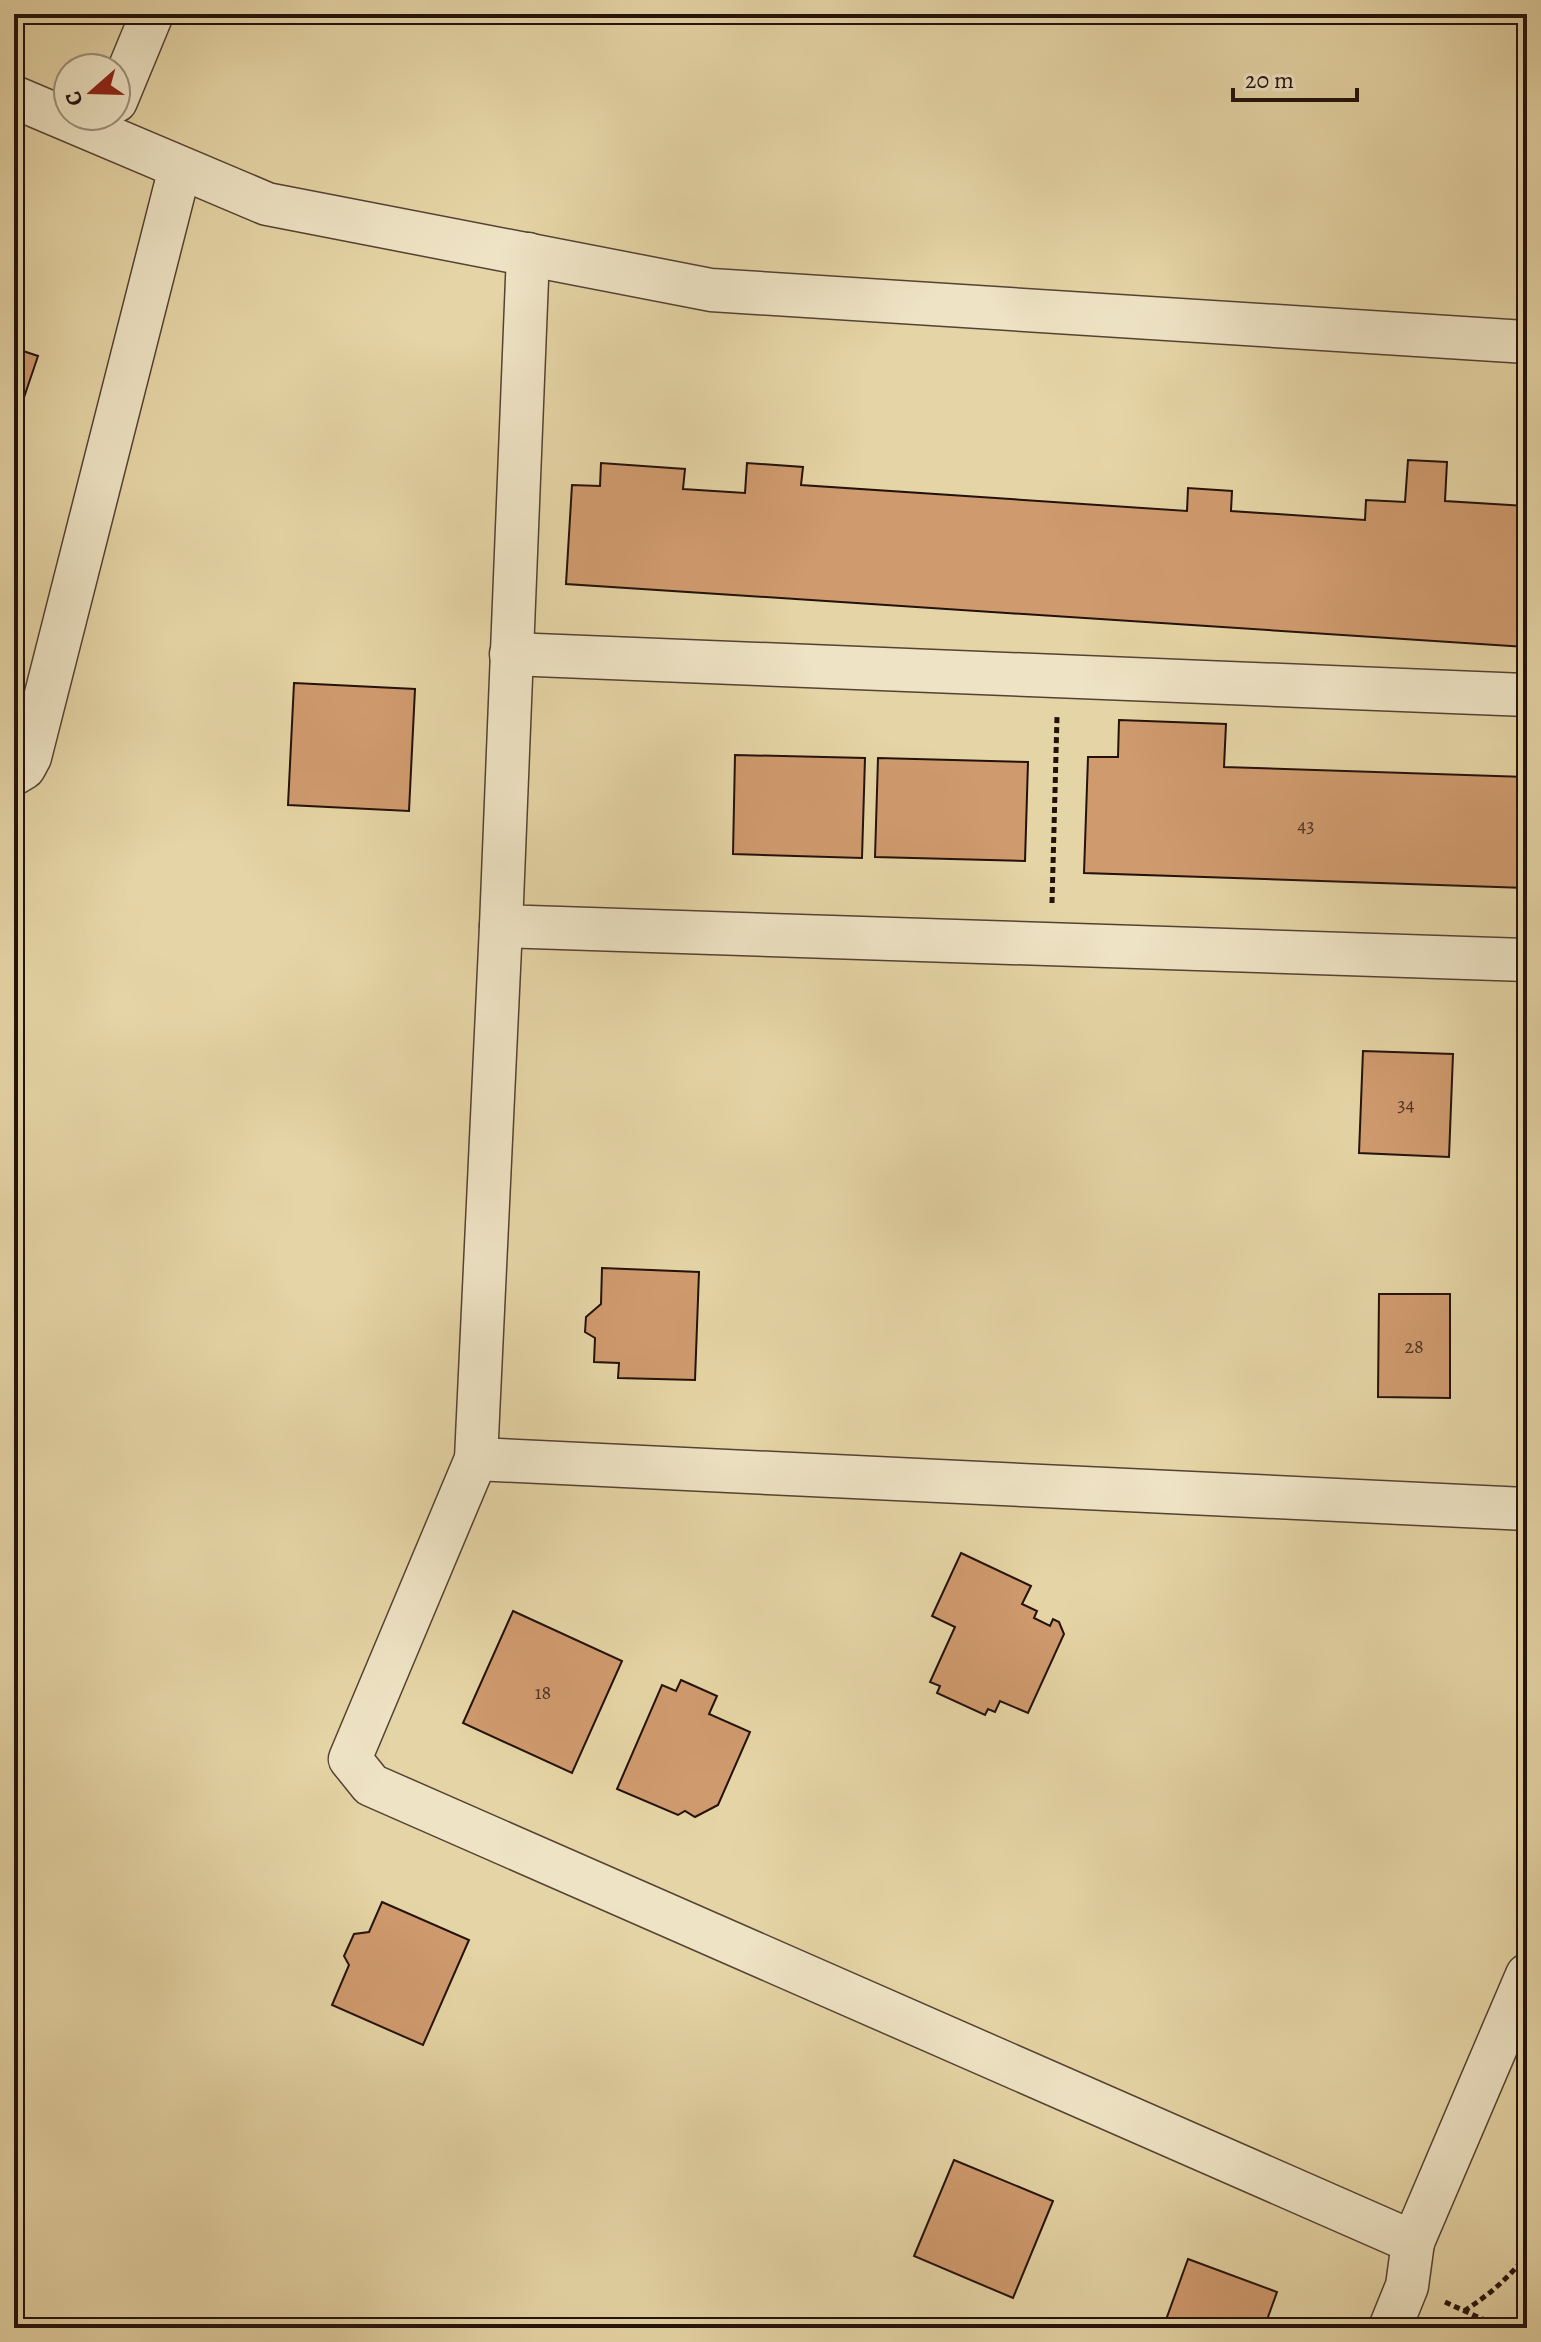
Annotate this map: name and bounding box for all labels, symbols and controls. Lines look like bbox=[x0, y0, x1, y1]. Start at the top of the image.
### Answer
north arrow bbox=[52, 52, 132, 132]
scale bar bbox=[1233, 52, 1357, 102]
text: 20 m bbox=[1245, 64, 1294, 96]
text: С bbox=[58, 87, 91, 110]
house number: 43 bbox=[1297, 812, 1315, 839]
house number: 34 bbox=[1397, 1091, 1415, 1118]
house number: 28 bbox=[1404, 1333, 1424, 1360]
house number: 18 bbox=[535, 1679, 551, 1706]

